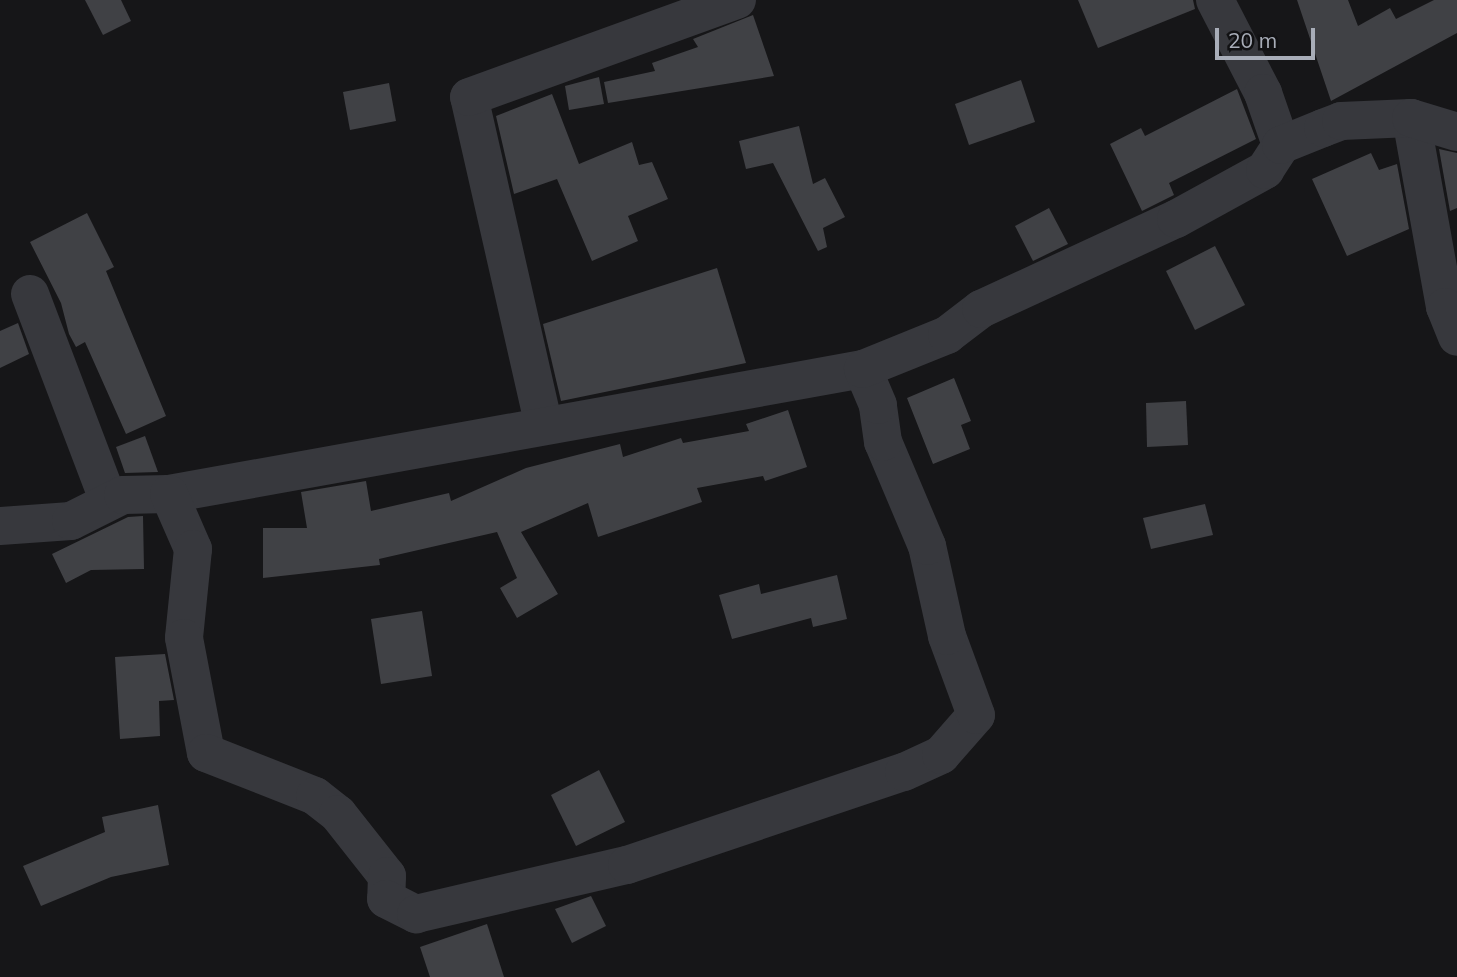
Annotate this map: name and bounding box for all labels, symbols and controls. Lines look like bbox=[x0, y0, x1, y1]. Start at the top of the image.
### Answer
scale bar bbox=[1219, 14, 1319, 58]
text: 20 m bbox=[1228, 27, 1277, 53]

